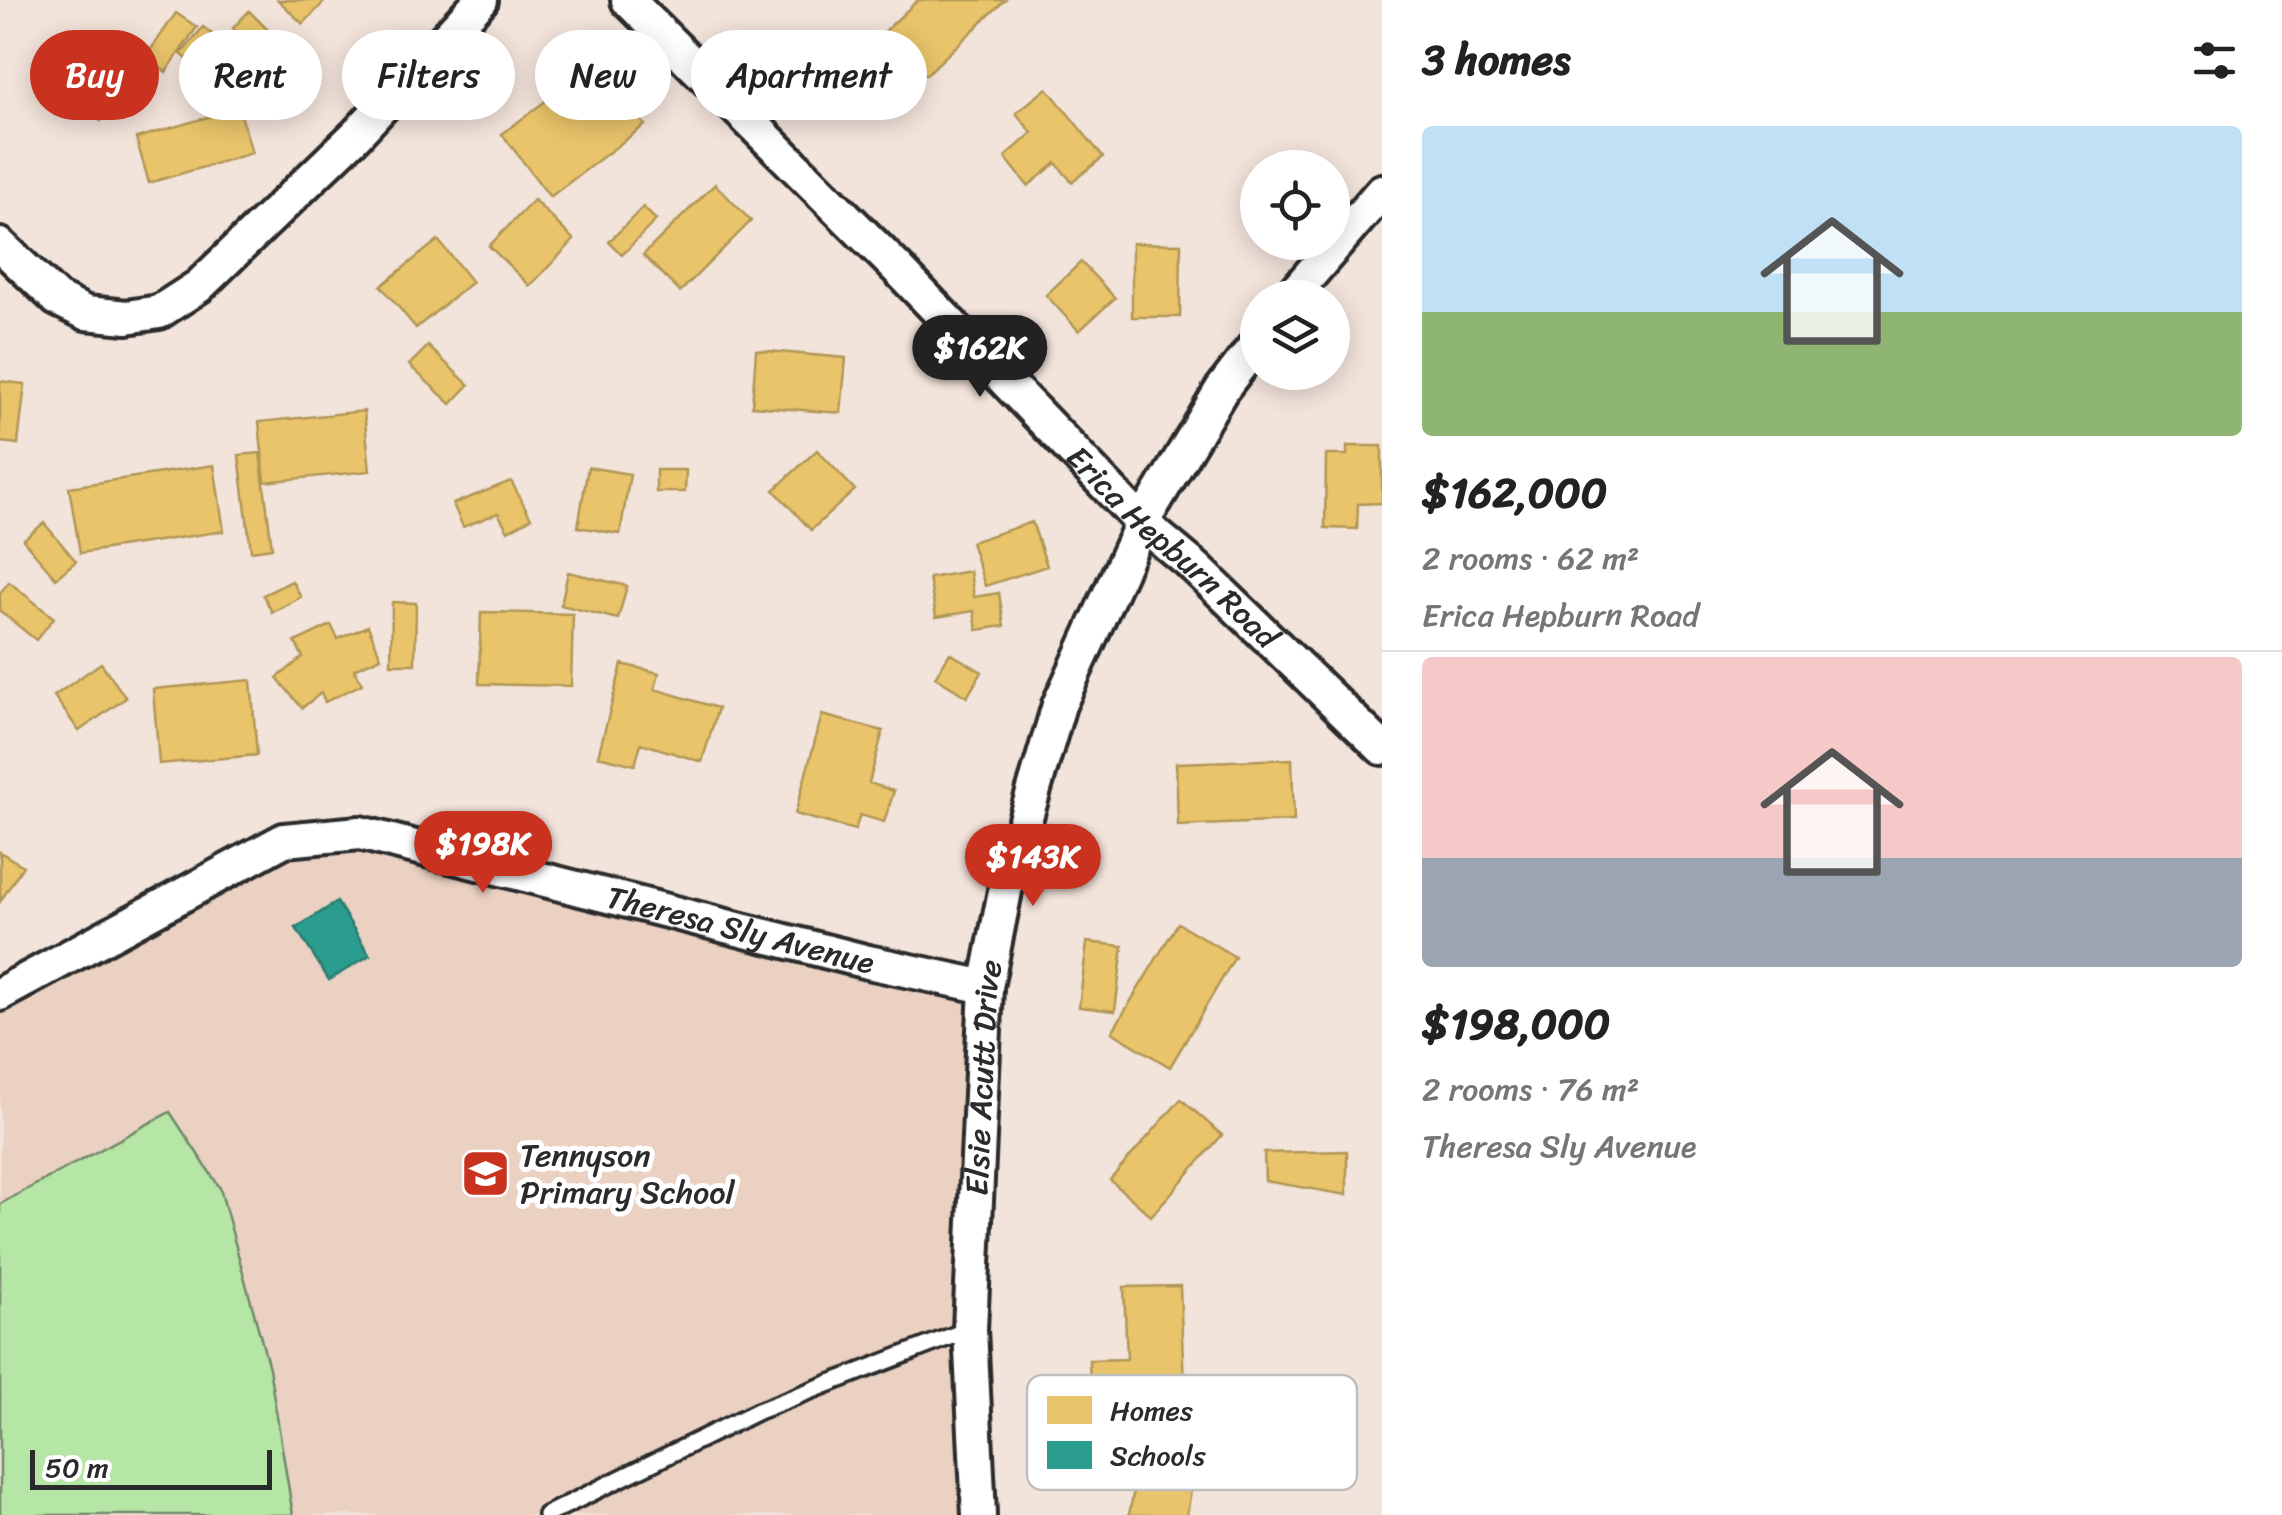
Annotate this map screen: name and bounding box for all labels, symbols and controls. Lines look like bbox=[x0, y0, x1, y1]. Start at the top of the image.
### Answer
text: 3 homes bbox=[1422, 23, 1570, 97]
chip: Buy bbox=[30, 30, 159, 120]
chip: Rent bbox=[179, 30, 322, 120]
chip: Filters bbox=[342, 30, 515, 120]
chip: New bbox=[535, 30, 671, 120]
chip: Apartment bbox=[691, 30, 927, 120]
icon: filters bbox=[2187, 33, 2242, 88]
map controls bbox=[1240, 150, 1350, 390]
button: locate bbox=[1240, 150, 1350, 260]
icon: home bbox=[1742, 191, 1922, 371]
button: layers bbox=[1240, 280, 1350, 390]
pin: $162K bbox=[910, 315, 1050, 400]
text: $162K bbox=[934, 319, 1026, 376]
street label: Erica Hepburn Road bbox=[1052, 431, 1294, 665]
text: $162,000 bbox=[1422, 456, 1607, 530]
text: 2 rooms · 62 m² bbox=[1422, 530, 1639, 587]
text: Erica Hepburn Road bbox=[1422, 587, 1699, 644]
icon: home bbox=[1742, 722, 1922, 902]
pin: $198K bbox=[413, 811, 553, 896]
text: $198K bbox=[436, 815, 530, 872]
pin: $143K bbox=[963, 824, 1103, 909]
text: $143K bbox=[987, 828, 1079, 885]
street label: Theresa Sly Avenue bbox=[600, 869, 880, 992]
street label: Elsie Acutt Drive bbox=[948, 954, 1020, 1197]
text: $198,000 bbox=[1422, 987, 1610, 1061]
text: 2 rooms · 76 m² bbox=[1422, 1061, 1639, 1118]
text: Theresa Sly Avenue bbox=[1422, 1118, 1696, 1175]
place label: Tennyson Primary School bbox=[520, 1127, 735, 1221]
school or university icon: Tennyson Primary School bbox=[459, 1147, 511, 1199]
legend bbox=[1027, 1375, 1357, 1490]
text: Homes bbox=[1110, 1386, 1193, 1435]
text: Schools bbox=[1110, 1431, 1206, 1480]
text: 50 m bbox=[45, 1443, 109, 1492]
scale bar bbox=[30, 1445, 272, 1490]

